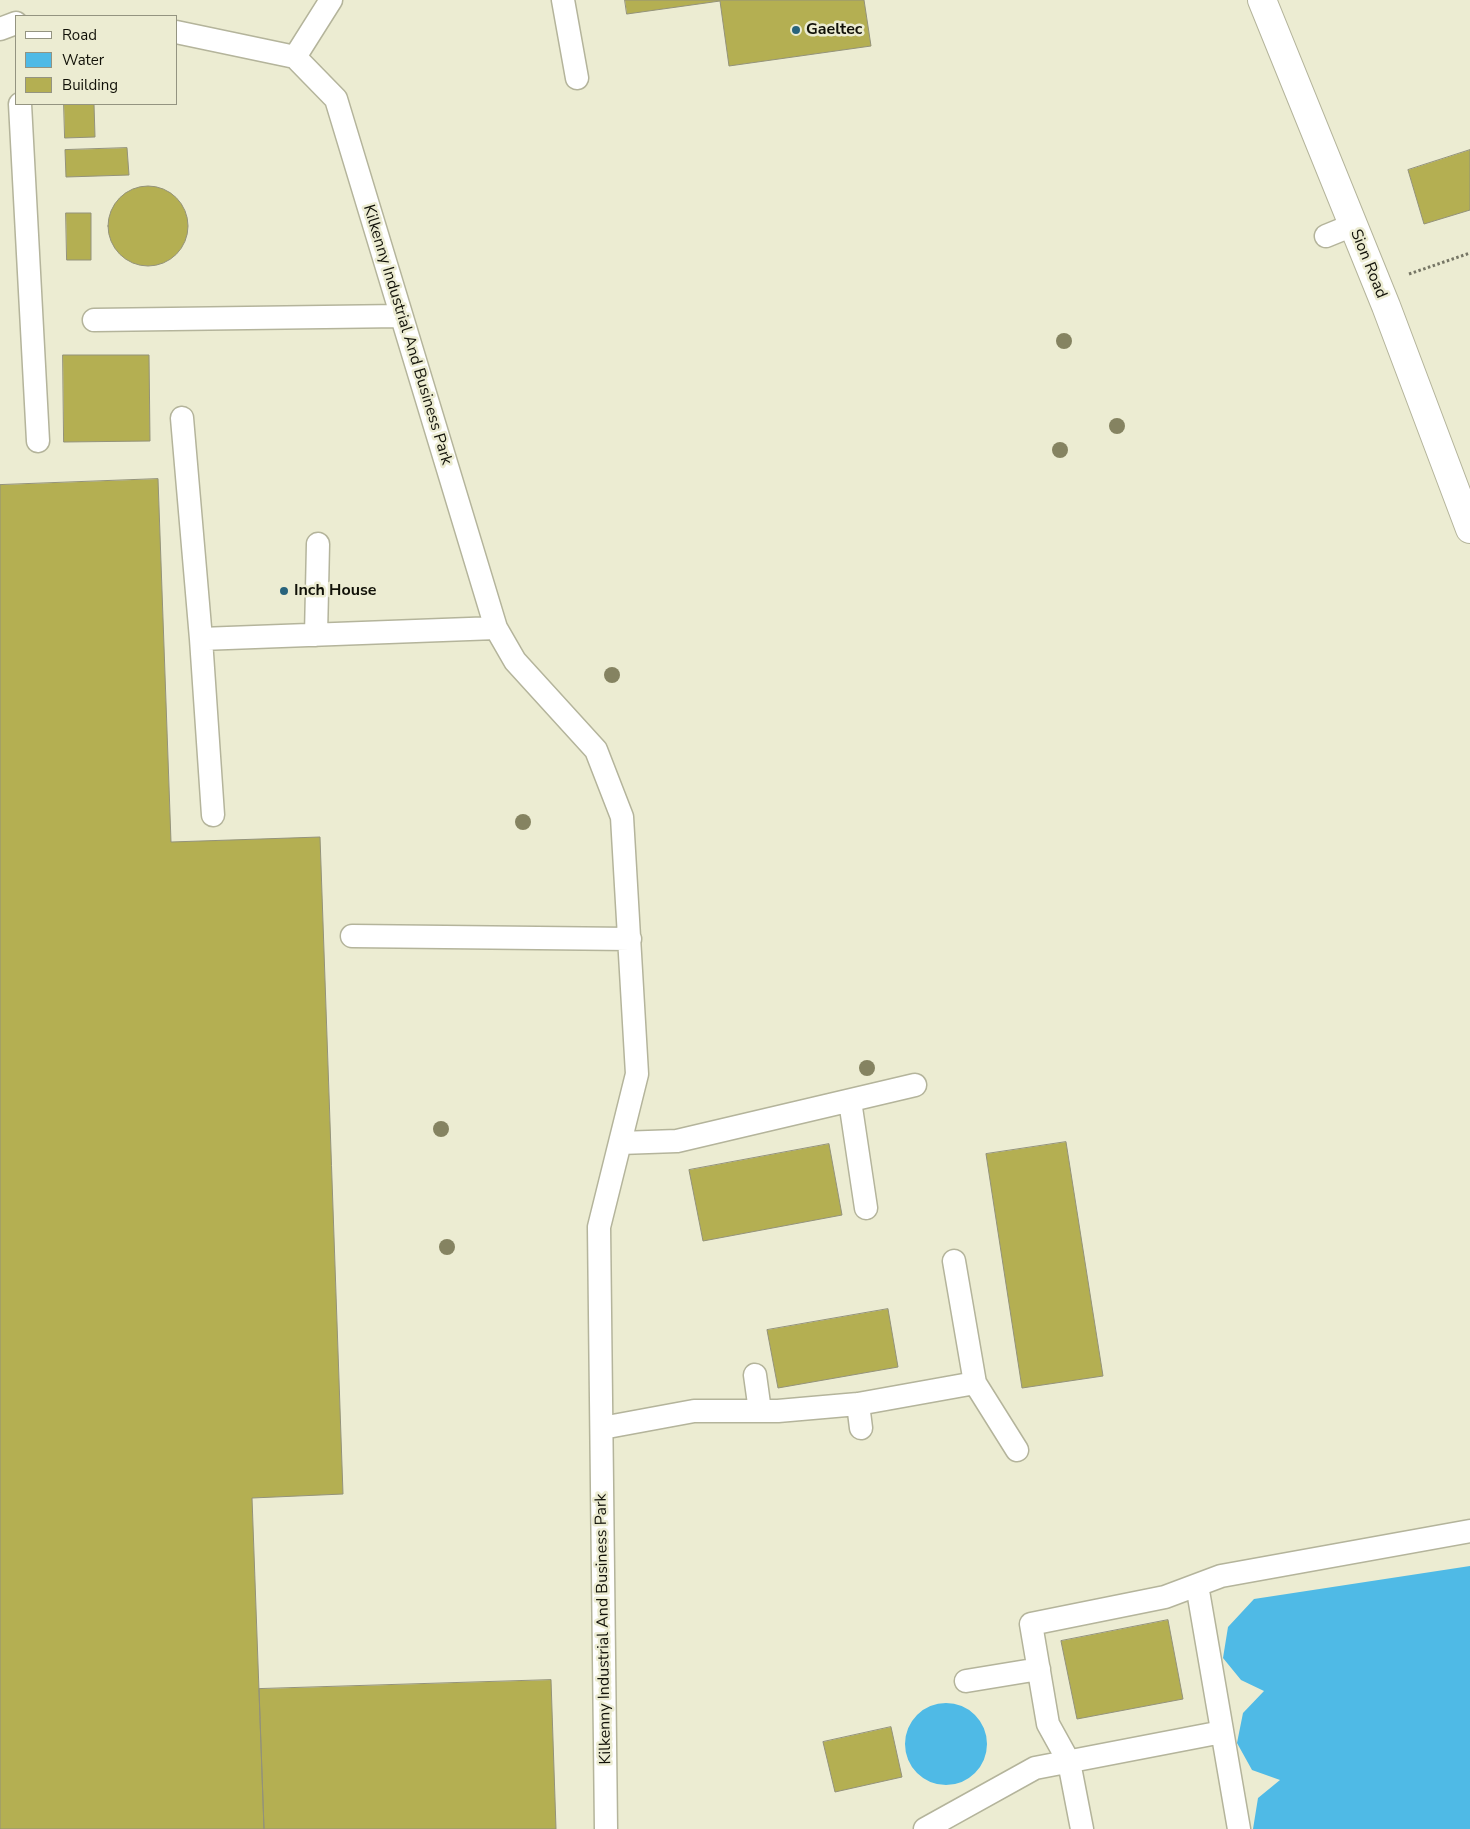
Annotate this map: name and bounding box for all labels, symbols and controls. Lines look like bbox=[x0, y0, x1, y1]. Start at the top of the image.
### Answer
legend bbox=[15, 15, 178, 105]
place label: Gaeltec bbox=[806, 20, 862, 40]
marker: Gaeltec bbox=[790, 24, 802, 36]
text: Road bbox=[62, 25, 97, 45]
text: Water bbox=[62, 50, 104, 70]
text: Building bbox=[62, 75, 118, 95]
street label: Kilkenny Industrial And Business Park bbox=[358, 203, 456, 467]
street label: Sion Road bbox=[1345, 227, 1391, 301]
place label: Inch House bbox=[294, 581, 376, 601]
marker: Inch House bbox=[278, 585, 290, 597]
street label: Kilkenny Industrial And Business Park bbox=[592, 1493, 616, 1765]

